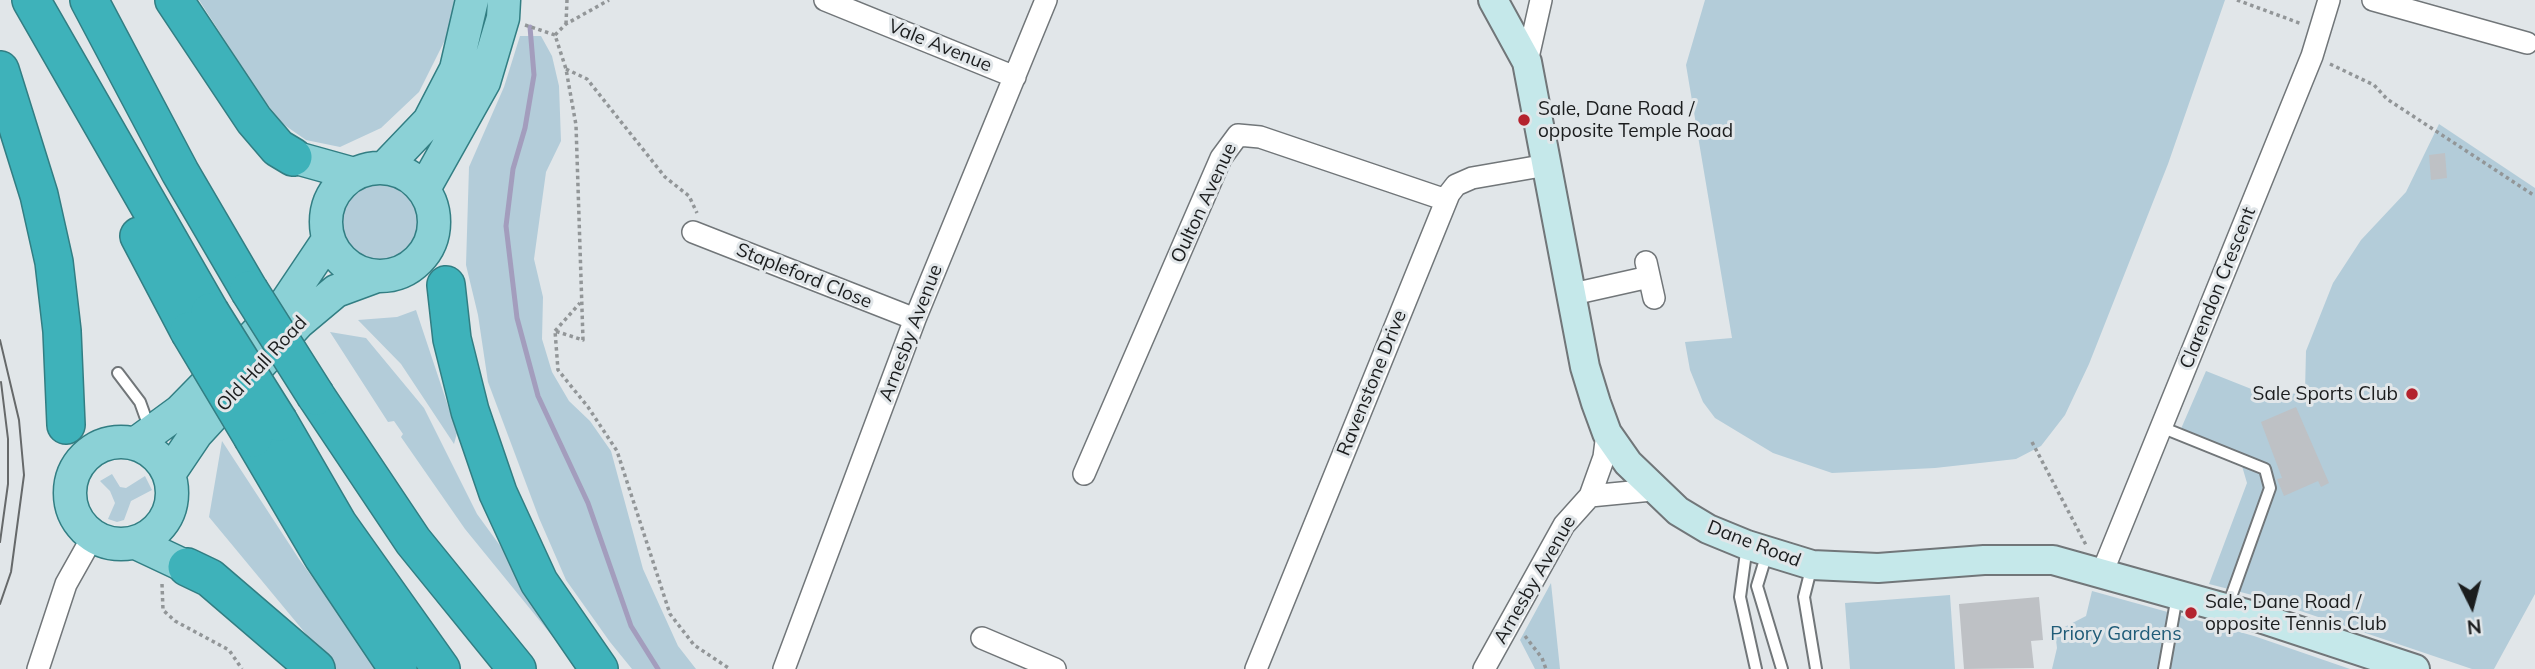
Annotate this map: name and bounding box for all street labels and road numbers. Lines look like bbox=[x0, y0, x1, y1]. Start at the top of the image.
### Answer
street label: Vale Avenue bbox=[885, 15, 995, 77]
street label: Oulton Avenue bbox=[1166, 139, 1242, 267]
street label: Clarendon Crescent bbox=[2175, 204, 2261, 372]
street label: Stapleford Close bbox=[733, 238, 875, 314]
street label: Arnesby Avenue bbox=[875, 262, 947, 404]
street label: Ravenstone Drive bbox=[1332, 307, 1412, 459]
street label: Old Hall Road bbox=[212, 312, 312, 416]
street label: Arnesby Avenue bbox=[1489, 512, 1581, 648]
street label: Dane Road bbox=[1704, 516, 1804, 572]

